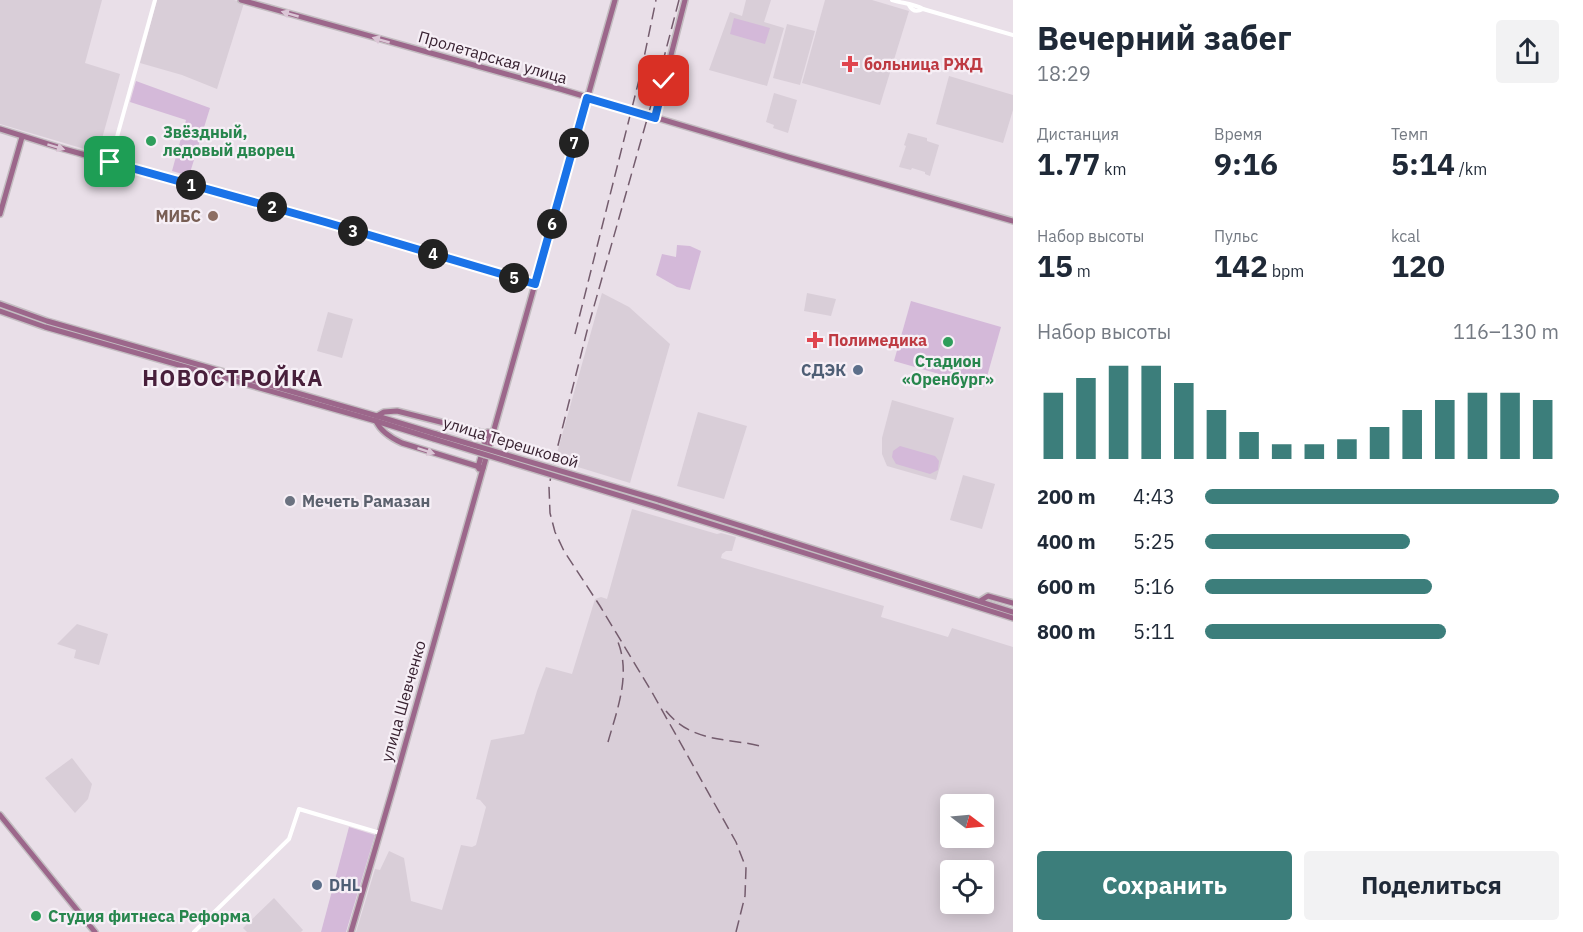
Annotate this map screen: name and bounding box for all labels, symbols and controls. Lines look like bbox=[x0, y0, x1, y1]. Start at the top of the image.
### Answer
one-way arrow bbox=[281, 9, 299, 18]
text: Вечерний забег bbox=[1037, 16, 1292, 59]
button: share bbox=[1496, 20, 1559, 83]
street label: Пролетарская улица bbox=[416, 26, 570, 88]
one-way arrow bbox=[372, 34, 390, 44]
place label: больница РЖД bbox=[864, 54, 983, 74]
pin bbox=[638, 55, 689, 106]
marker: больница РЖД bbox=[841, 55, 859, 73]
text: 18:29 bbox=[1037, 60, 1091, 87]
icon: check bbox=[647, 64, 680, 97]
place label: Звёздный, ледовый дворец bbox=[163, 122, 295, 160]
text: Дистанция bbox=[1037, 124, 1119, 144]
text: Время bbox=[1214, 124, 1262, 144]
text: Темп bbox=[1391, 124, 1428, 144]
pin: 7 bbox=[559, 128, 589, 158]
text: 7 bbox=[569, 133, 579, 153]
marker: Звёздный, ледовый дворец bbox=[144, 134, 158, 148]
pin bbox=[84, 136, 135, 187]
one-way arrow bbox=[47, 143, 65, 152]
text: 1.77 bbox=[1037, 144, 1100, 183]
text: 9:16 bbox=[1214, 144, 1278, 183]
text: 5:14 bbox=[1391, 144, 1455, 183]
icon: arrive bbox=[93, 145, 126, 178]
text: km bbox=[1100, 159, 1127, 179]
text: /km bbox=[1455, 159, 1487, 179]
pin: 1 bbox=[176, 170, 206, 200]
text: 1 bbox=[186, 175, 196, 195]
pin: 2 bbox=[257, 192, 287, 222]
text: 2 bbox=[267, 197, 277, 217]
place label: МИБС bbox=[155, 206, 201, 226]
marker: МИБС bbox=[206, 209, 220, 223]
pin: 6 bbox=[537, 209, 567, 239]
text: 6 bbox=[547, 214, 557, 234]
pin: 3 bbox=[338, 216, 368, 246]
text: 3 bbox=[348, 221, 358, 241]
text: Набор высоты bbox=[1037, 226, 1144, 246]
text: Пульс bbox=[1214, 226, 1258, 246]
text: kcal bbox=[1391, 226, 1420, 246]
pin: 4 bbox=[418, 239, 448, 269]
text: 4 bbox=[428, 244, 438, 264]
text: 15 bbox=[1037, 246, 1073, 285]
text: 142 bbox=[1214, 246, 1268, 285]
text: 120 bbox=[1391, 246, 1445, 285]
text: m bbox=[1073, 261, 1091, 281]
text: bpm bbox=[1268, 261, 1304, 281]
pin: 5 bbox=[499, 263, 529, 293]
text: 5 bbox=[509, 268, 519, 288]
text: Набор высоты bbox=[1037, 318, 1171, 345]
text: 116–130 m bbox=[1453, 318, 1559, 345]
place label: Полимедика bbox=[828, 330, 927, 350]
marker: Полимедика bbox=[806, 331, 824, 349]
marker: Стадион «Оренбург» bbox=[941, 335, 955, 349]
place label: Стадион «Оренбург» bbox=[902, 351, 994, 389]
place label: СДЭК bbox=[801, 360, 846, 380]
district label: НОВОСТРОЙКА bbox=[142, 363, 324, 392]
marker: СДЭК bbox=[851, 363, 865, 377]
street label: улица Терешковой bbox=[441, 412, 581, 472]
one-way arrow bbox=[417, 447, 435, 456]
text: 200 m bbox=[1037, 483, 1096, 510]
text: 4:43 bbox=[1133, 483, 1175, 510]
place label: Мечеть Рамазан bbox=[302, 491, 430, 511]
marker: Мечеть Рамазан bbox=[283, 494, 297, 508]
text: 400 m bbox=[1037, 528, 1096, 555]
text: 5:25 bbox=[1133, 528, 1175, 555]
text: 600 m bbox=[1037, 573, 1096, 600]
text: 5:16 bbox=[1133, 573, 1175, 600]
text: 800 m bbox=[1037, 618, 1096, 645]
text: 5:11 bbox=[1133, 618, 1175, 645]
street label: улица Шевченко bbox=[376, 638, 430, 764]
north arrow bbox=[940, 794, 994, 848]
map controls bbox=[940, 794, 994, 914]
button: Сохранить bbox=[1037, 851, 1292, 920]
button: Поделиться bbox=[1304, 851, 1559, 920]
button: locate bbox=[940, 860, 994, 914]
place label: DHL bbox=[329, 875, 360, 895]
marker: DHL bbox=[310, 878, 324, 892]
place label: Студия фитнеса Реформа bbox=[48, 906, 250, 926]
marker: Студия фитнеса Реформа bbox=[29, 909, 43, 923]

